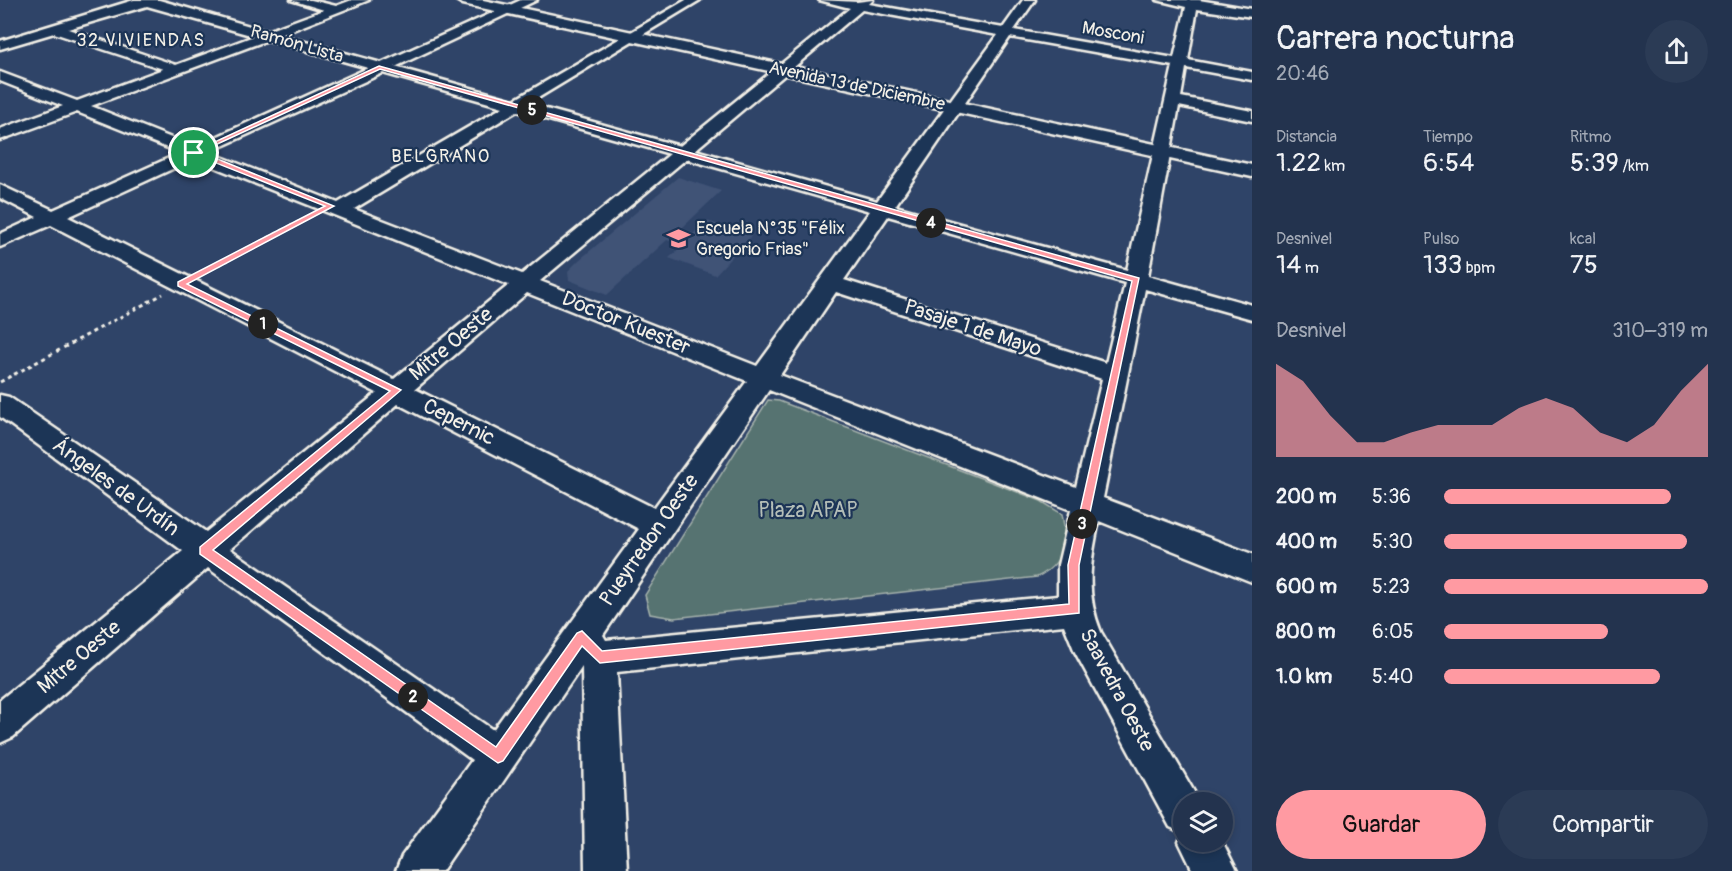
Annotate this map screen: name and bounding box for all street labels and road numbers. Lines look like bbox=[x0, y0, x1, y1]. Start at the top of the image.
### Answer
street label: Mosconi bbox=[1080, 16, 1146, 50]
street label: Ramón Lista bbox=[248, 20, 346, 68]
street label: Avenida 13 de Diciembre bbox=[767, 56, 947, 116]
street label: Doctor Kuester bbox=[558, 285, 695, 361]
street label: Pasaje 1 de Mayo bbox=[901, 293, 1045, 363]
street label: Mitre Oeste bbox=[404, 301, 499, 387]
street label: Cepernic bbox=[418, 392, 500, 452]
street label: Ángeles de Urdín bbox=[47, 432, 185, 542]
street label: Pueyrredon Oeste bbox=[593, 468, 705, 612]
street label: Mitre Oeste bbox=[32, 614, 127, 700]
street label: Saavedra Oeste bbox=[1073, 624, 1161, 757]

